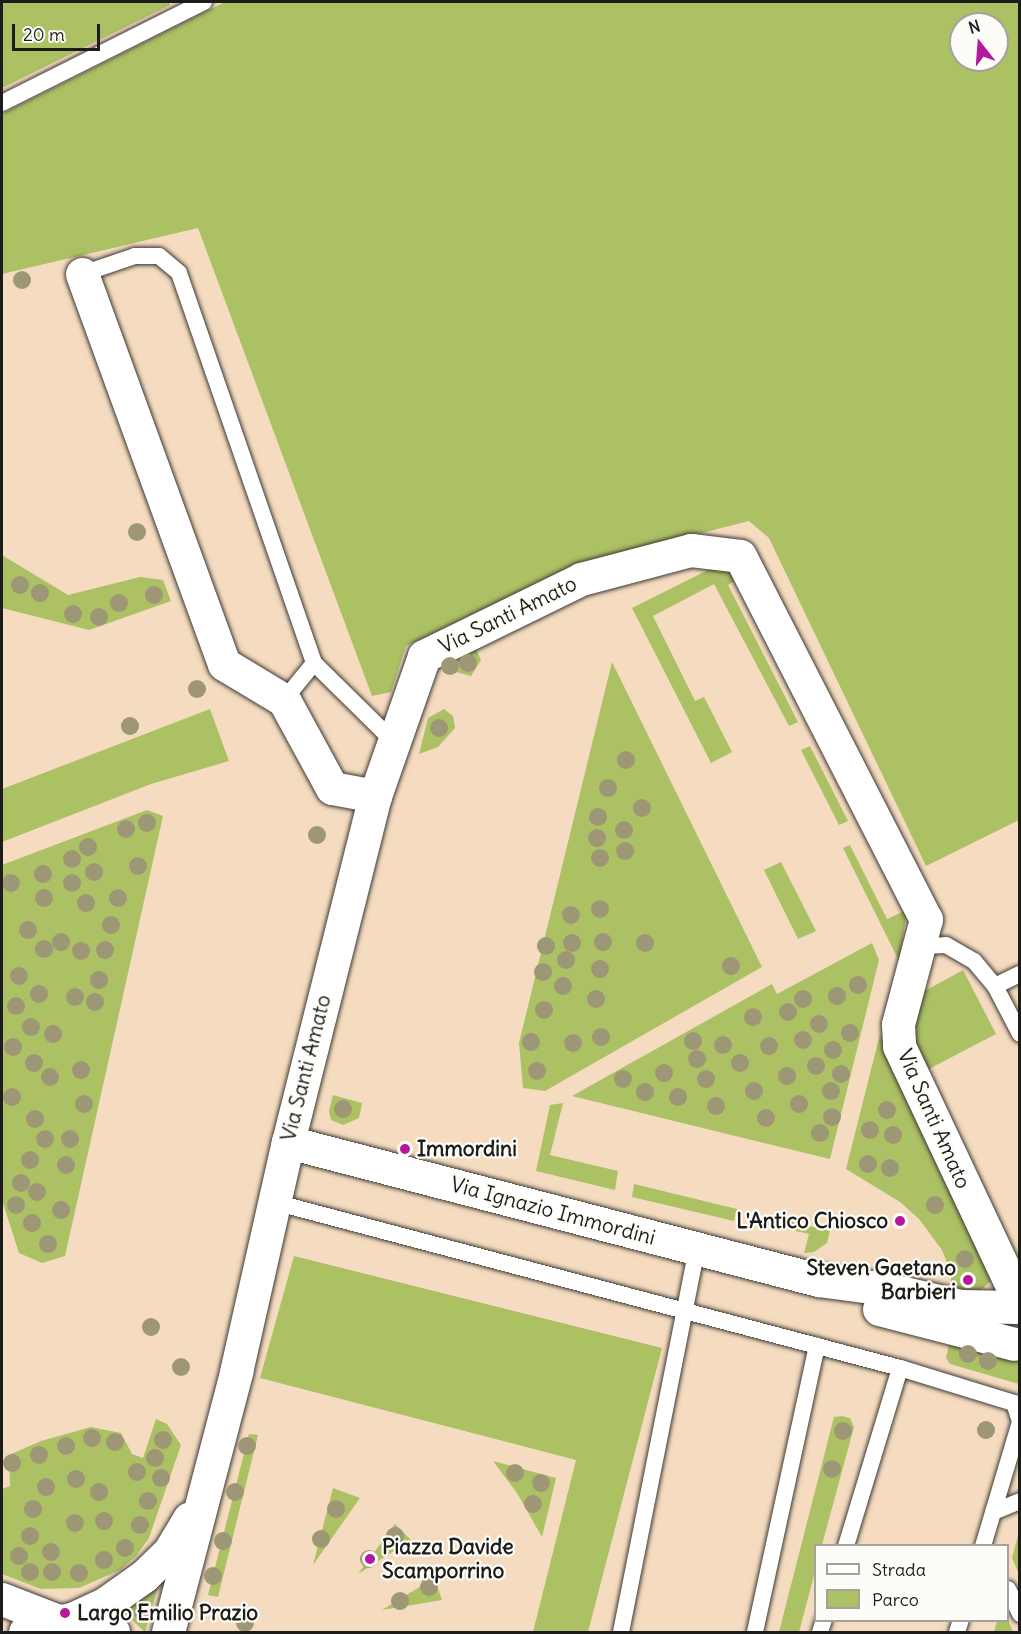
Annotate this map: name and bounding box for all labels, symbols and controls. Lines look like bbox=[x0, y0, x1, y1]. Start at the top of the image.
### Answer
scale bar bbox=[15, 12, 104, 50]
north arrow bbox=[949, 12, 1009, 72]
text: N bbox=[966, 16, 983, 38]
text: 20 m bbox=[23, 23, 65, 46]
street label: Via Santi Amato bbox=[435, 571, 581, 659]
street label: Via Santi Amato bbox=[276, 992, 336, 1144]
street label: Via Santi Amato bbox=[892, 1045, 976, 1193]
place label: Immordini bbox=[417, 1136, 517, 1162]
marker: Immordini bbox=[398, 1142, 412, 1156]
street label: Via Ignazio Immordini bbox=[448, 1172, 658, 1250]
place label: L'Antico Chiosco bbox=[736, 1208, 888, 1234]
marker: L'Antico Chiosco bbox=[893, 1214, 907, 1228]
place label: Steven Gaetano Barbieri bbox=[806, 1255, 956, 1305]
marker: Steven Gaetano Barbieri bbox=[961, 1273, 975, 1287]
place label: Piazza Davide Scamporrino bbox=[382, 1534, 514, 1584]
legend bbox=[814, 1544, 1009, 1622]
marker: Piazza Davide Scamporrino bbox=[363, 1552, 377, 1566]
text: Strada bbox=[872, 1558, 926, 1581]
text: Parco bbox=[872, 1588, 919, 1611]
place label: Largo Emilio Prazio bbox=[77, 1600, 258, 1626]
marker: Largo Emilio Prazio bbox=[58, 1606, 72, 1620]

